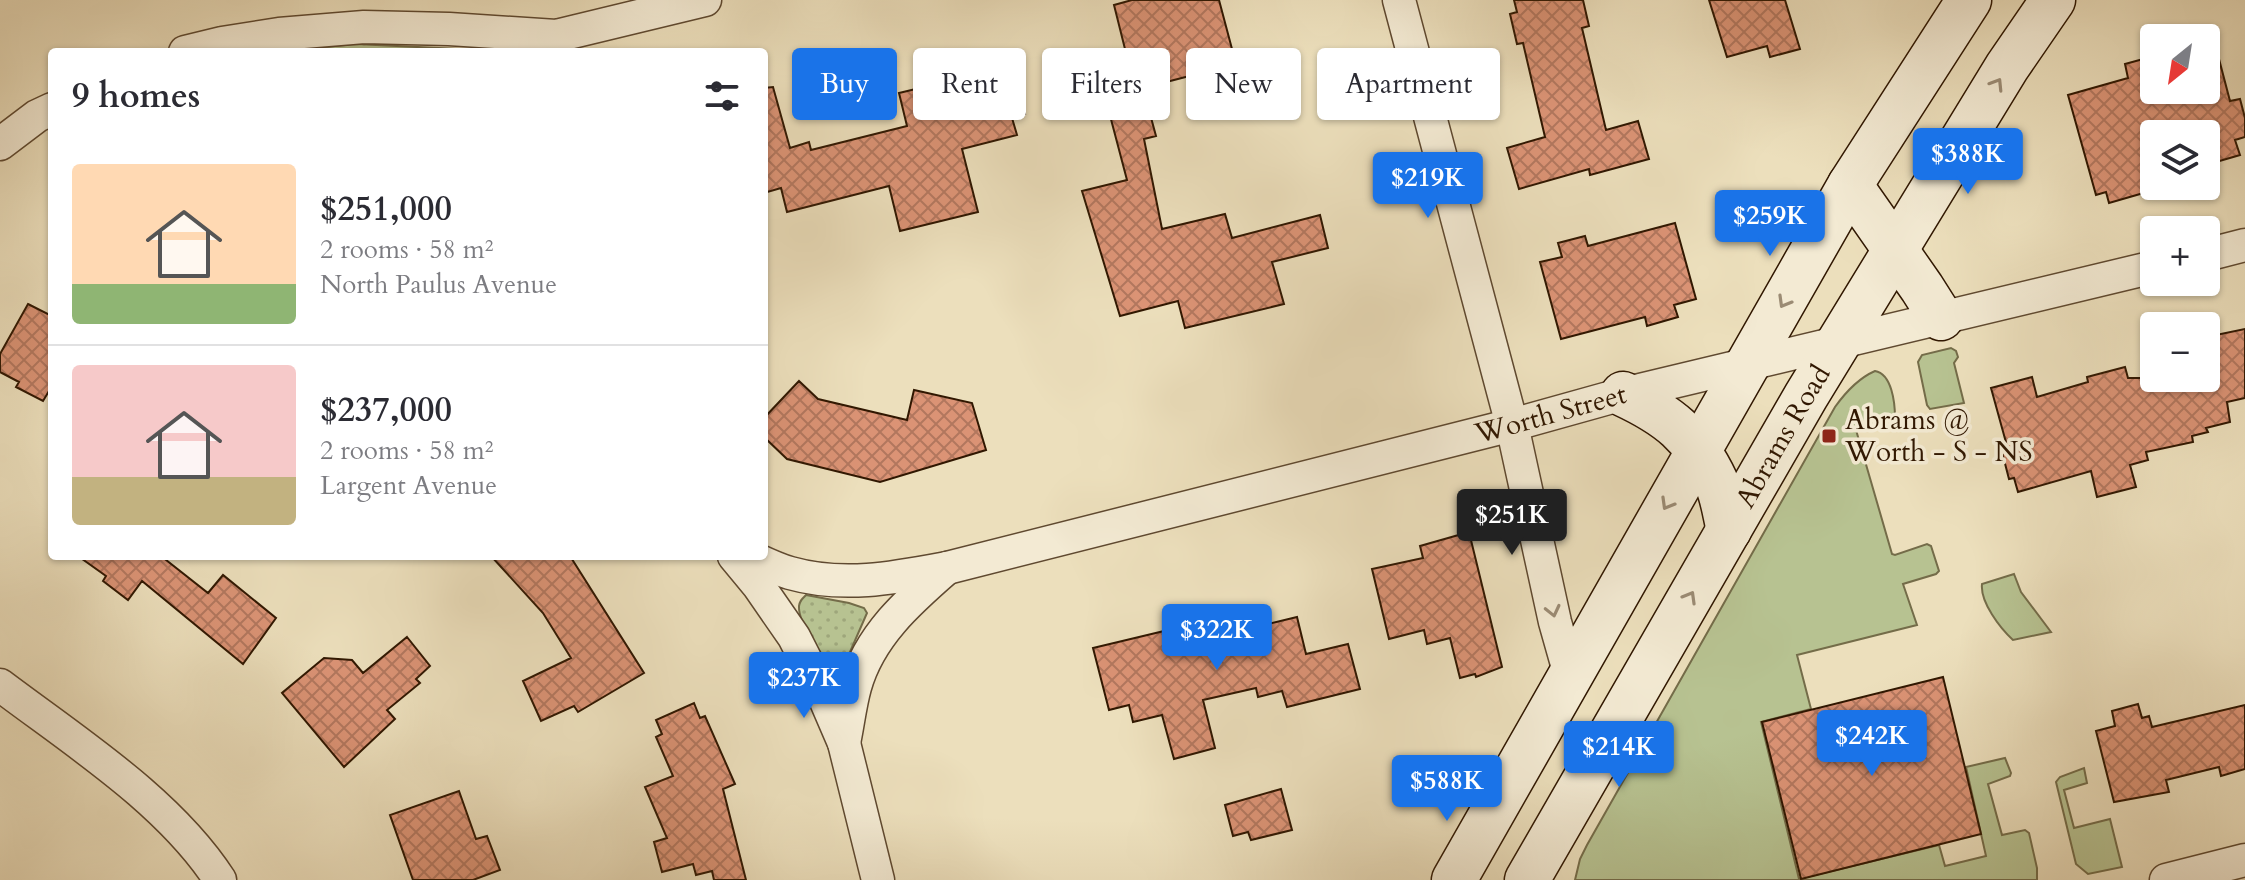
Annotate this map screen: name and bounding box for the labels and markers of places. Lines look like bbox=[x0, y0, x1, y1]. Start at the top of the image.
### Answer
pin: $388K bbox=[1912, 128, 2024, 196]
pin: $219K bbox=[1372, 152, 1484, 220]
pin: $259K bbox=[1714, 190, 1826, 258]
place label: Abrams @ Worth - S - NS bbox=[1844, 401, 2032, 471]
marker: Abrams @ Worth - S - NS bbox=[1820, 427, 1838, 445]
pin: $251K bbox=[1456, 489, 1568, 557]
pin: $322K bbox=[1161, 604, 1273, 672]
pin: $237K bbox=[748, 652, 860, 720]
pin: $242K bbox=[1816, 710, 1928, 778]
pin: $214K bbox=[1563, 721, 1675, 789]
pin: $588K bbox=[1391, 755, 1503, 823]

